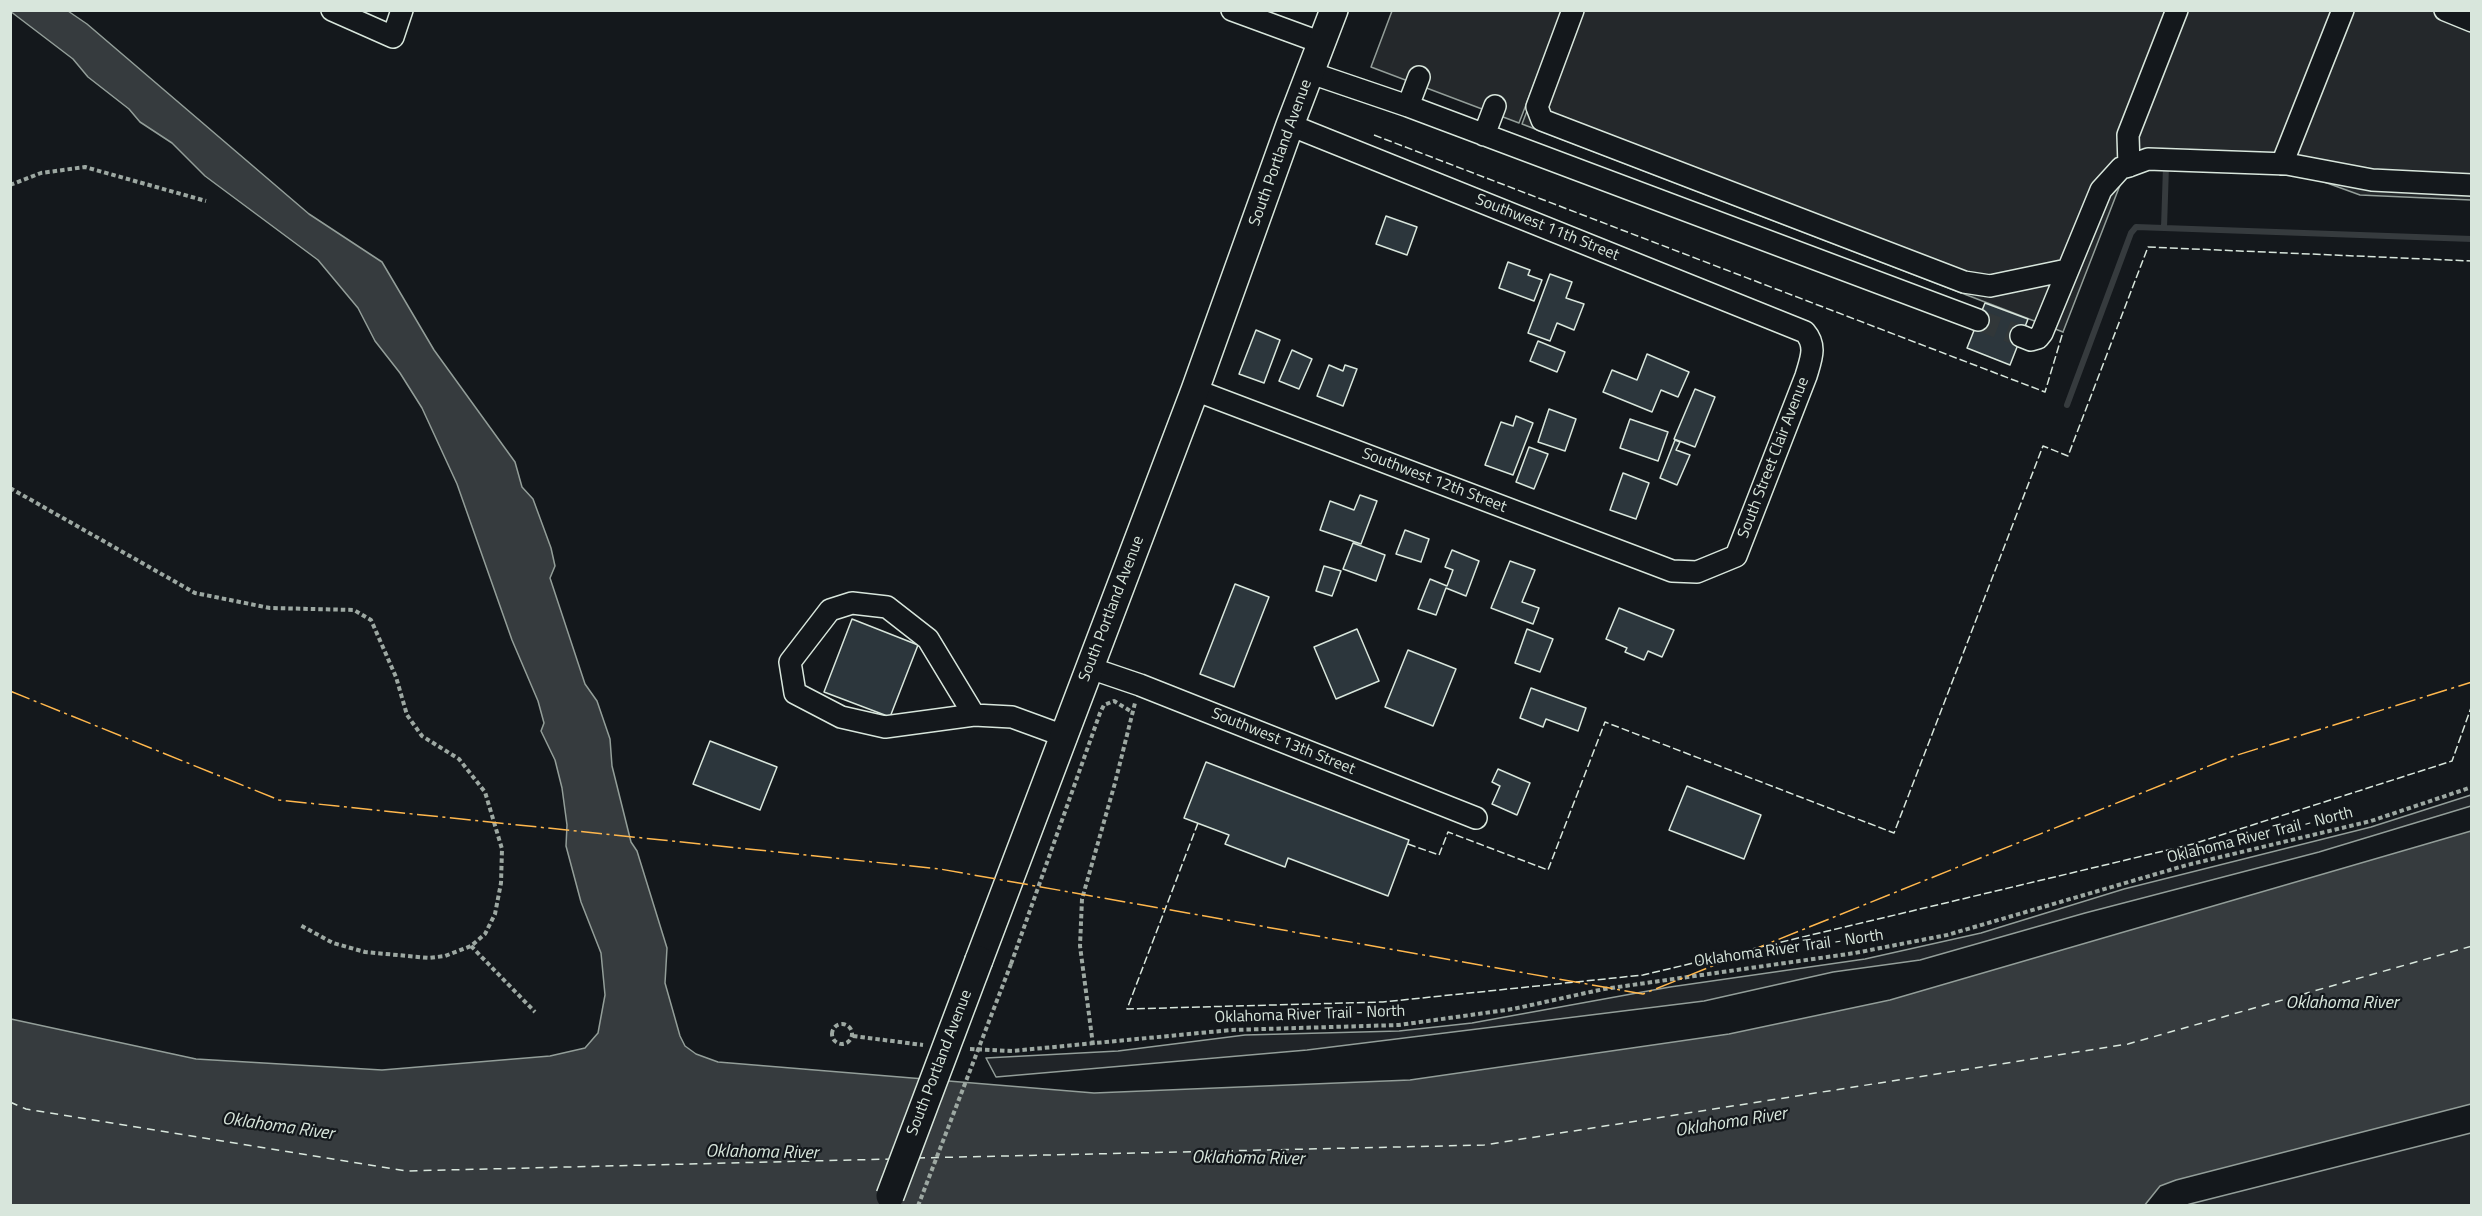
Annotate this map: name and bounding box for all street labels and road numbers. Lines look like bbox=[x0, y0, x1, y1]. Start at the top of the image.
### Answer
street label: South Portland Avenue bbox=[1246, 77, 1316, 229]
street label: Southwest 11th Street bbox=[1472, 190, 1622, 266]
street label: South Street Clair Avenue bbox=[1734, 375, 1814, 541]
street label: Southwest 12th Street bbox=[1359, 445, 1509, 517]
street label: South Portland Avenue bbox=[1075, 533, 1149, 685]
street label: Southwest 13th Street bbox=[1208, 704, 1358, 780]
street label: Oklahoma River Trail - North bbox=[2165, 804, 2355, 868]
street label: Oklahoma River Trail - North bbox=[1693, 926, 1885, 972]
street label: South Portland Avenue bbox=[903, 987, 977, 1139]
street label: Oklahoma River Trail - North bbox=[1214, 1002, 1406, 1028]

